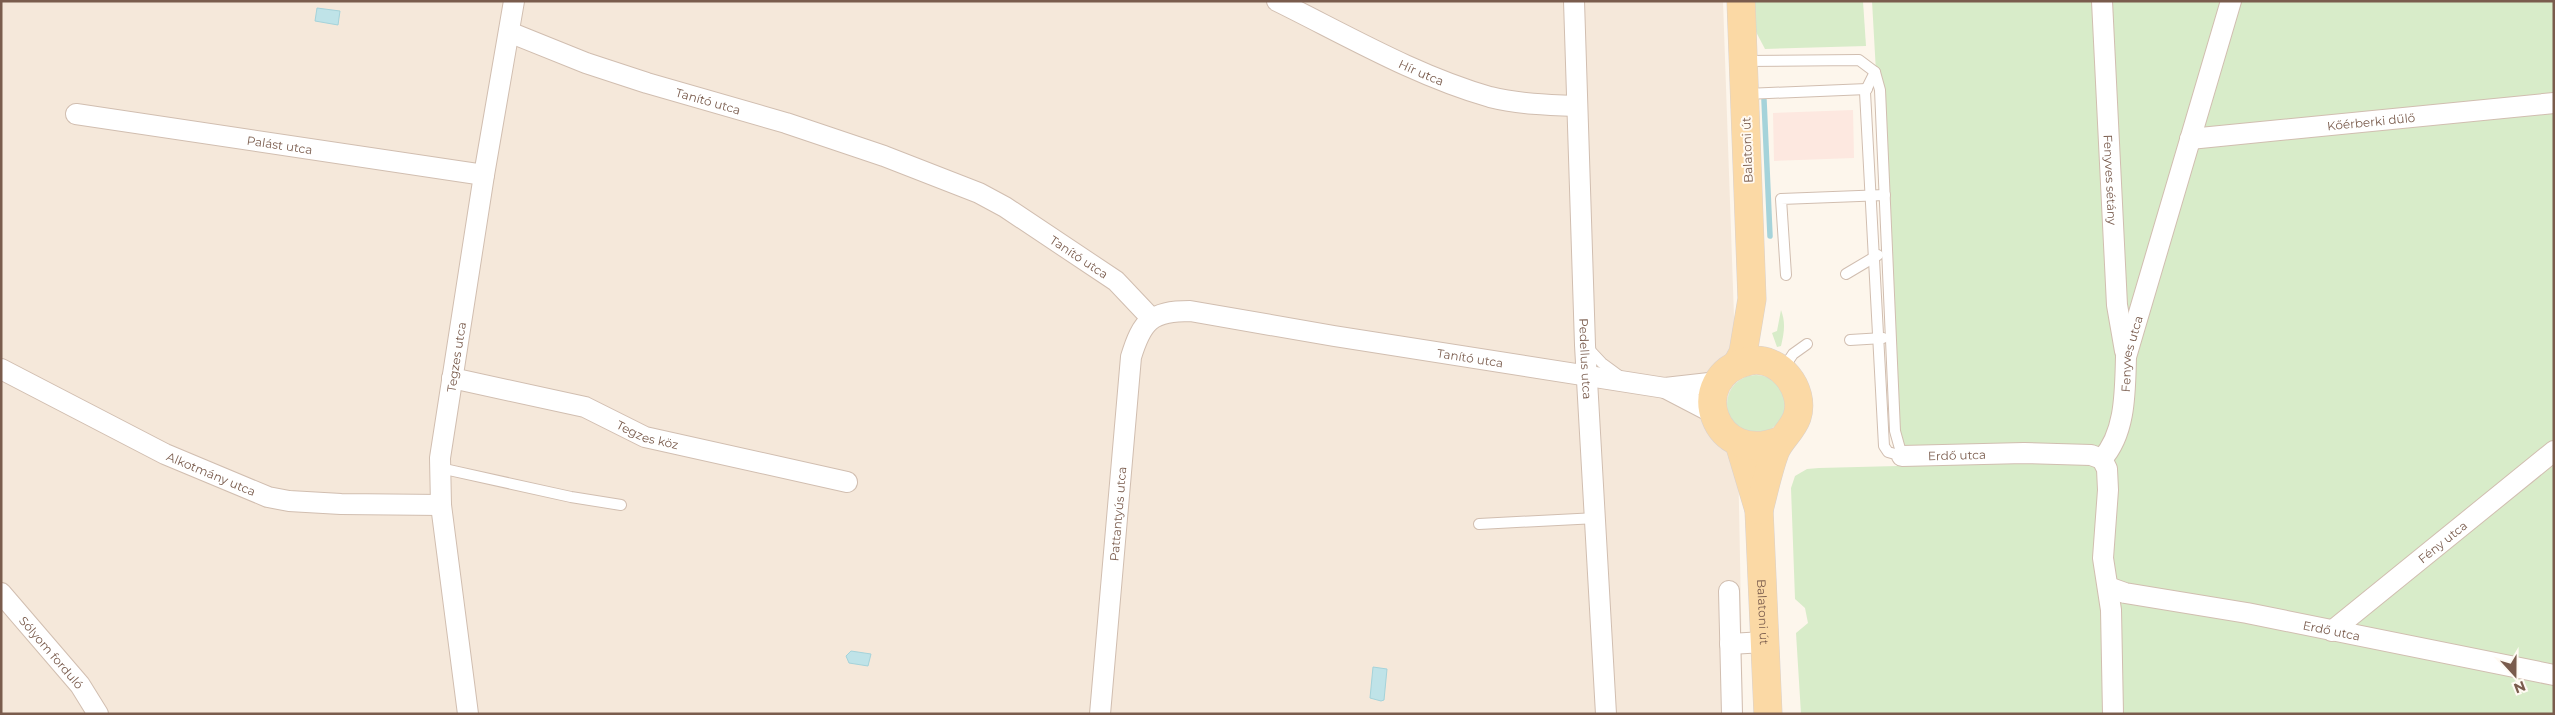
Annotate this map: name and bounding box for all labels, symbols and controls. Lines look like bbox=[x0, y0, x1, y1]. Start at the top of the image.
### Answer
street label: Hír utca bbox=[1397, 56, 1446, 88]
street label: Tanító utca bbox=[674, 84, 742, 117]
street label: Kőérberki dűlő bbox=[2326, 109, 2416, 133]
street label: Balatoni út bbox=[1738, 117, 1756, 183]
street label: Palást utca bbox=[246, 132, 314, 157]
street label: Fenyves sétány bbox=[2101, 134, 2121, 226]
street label: Tanító utca bbox=[1047, 232, 1111, 281]
street label: Fenyves utca bbox=[2117, 314, 2145, 393]
street label: Pedellus utca bbox=[1577, 318, 1596, 400]
street label: Tegzes utca bbox=[443, 321, 469, 393]
street label: Tanító utca bbox=[1436, 345, 1504, 370]
street label: Tegzes köz bbox=[614, 417, 680, 452]
street label: Erdő utca bbox=[1928, 446, 1986, 463]
street label: Alkotmány utca bbox=[165, 448, 258, 499]
street label: Pattantyús utca bbox=[1106, 466, 1129, 562]
street label: Fény utca bbox=[2415, 517, 2470, 566]
street label: Balatoni út bbox=[1755, 579, 1772, 645]
street label: Sólyom forduló bbox=[16, 613, 87, 692]
street label: Erdő utca bbox=[2302, 617, 2362, 643]
north arrow bbox=[2490, 650, 2540, 700]
text: N bbox=[2511, 677, 2528, 698]

